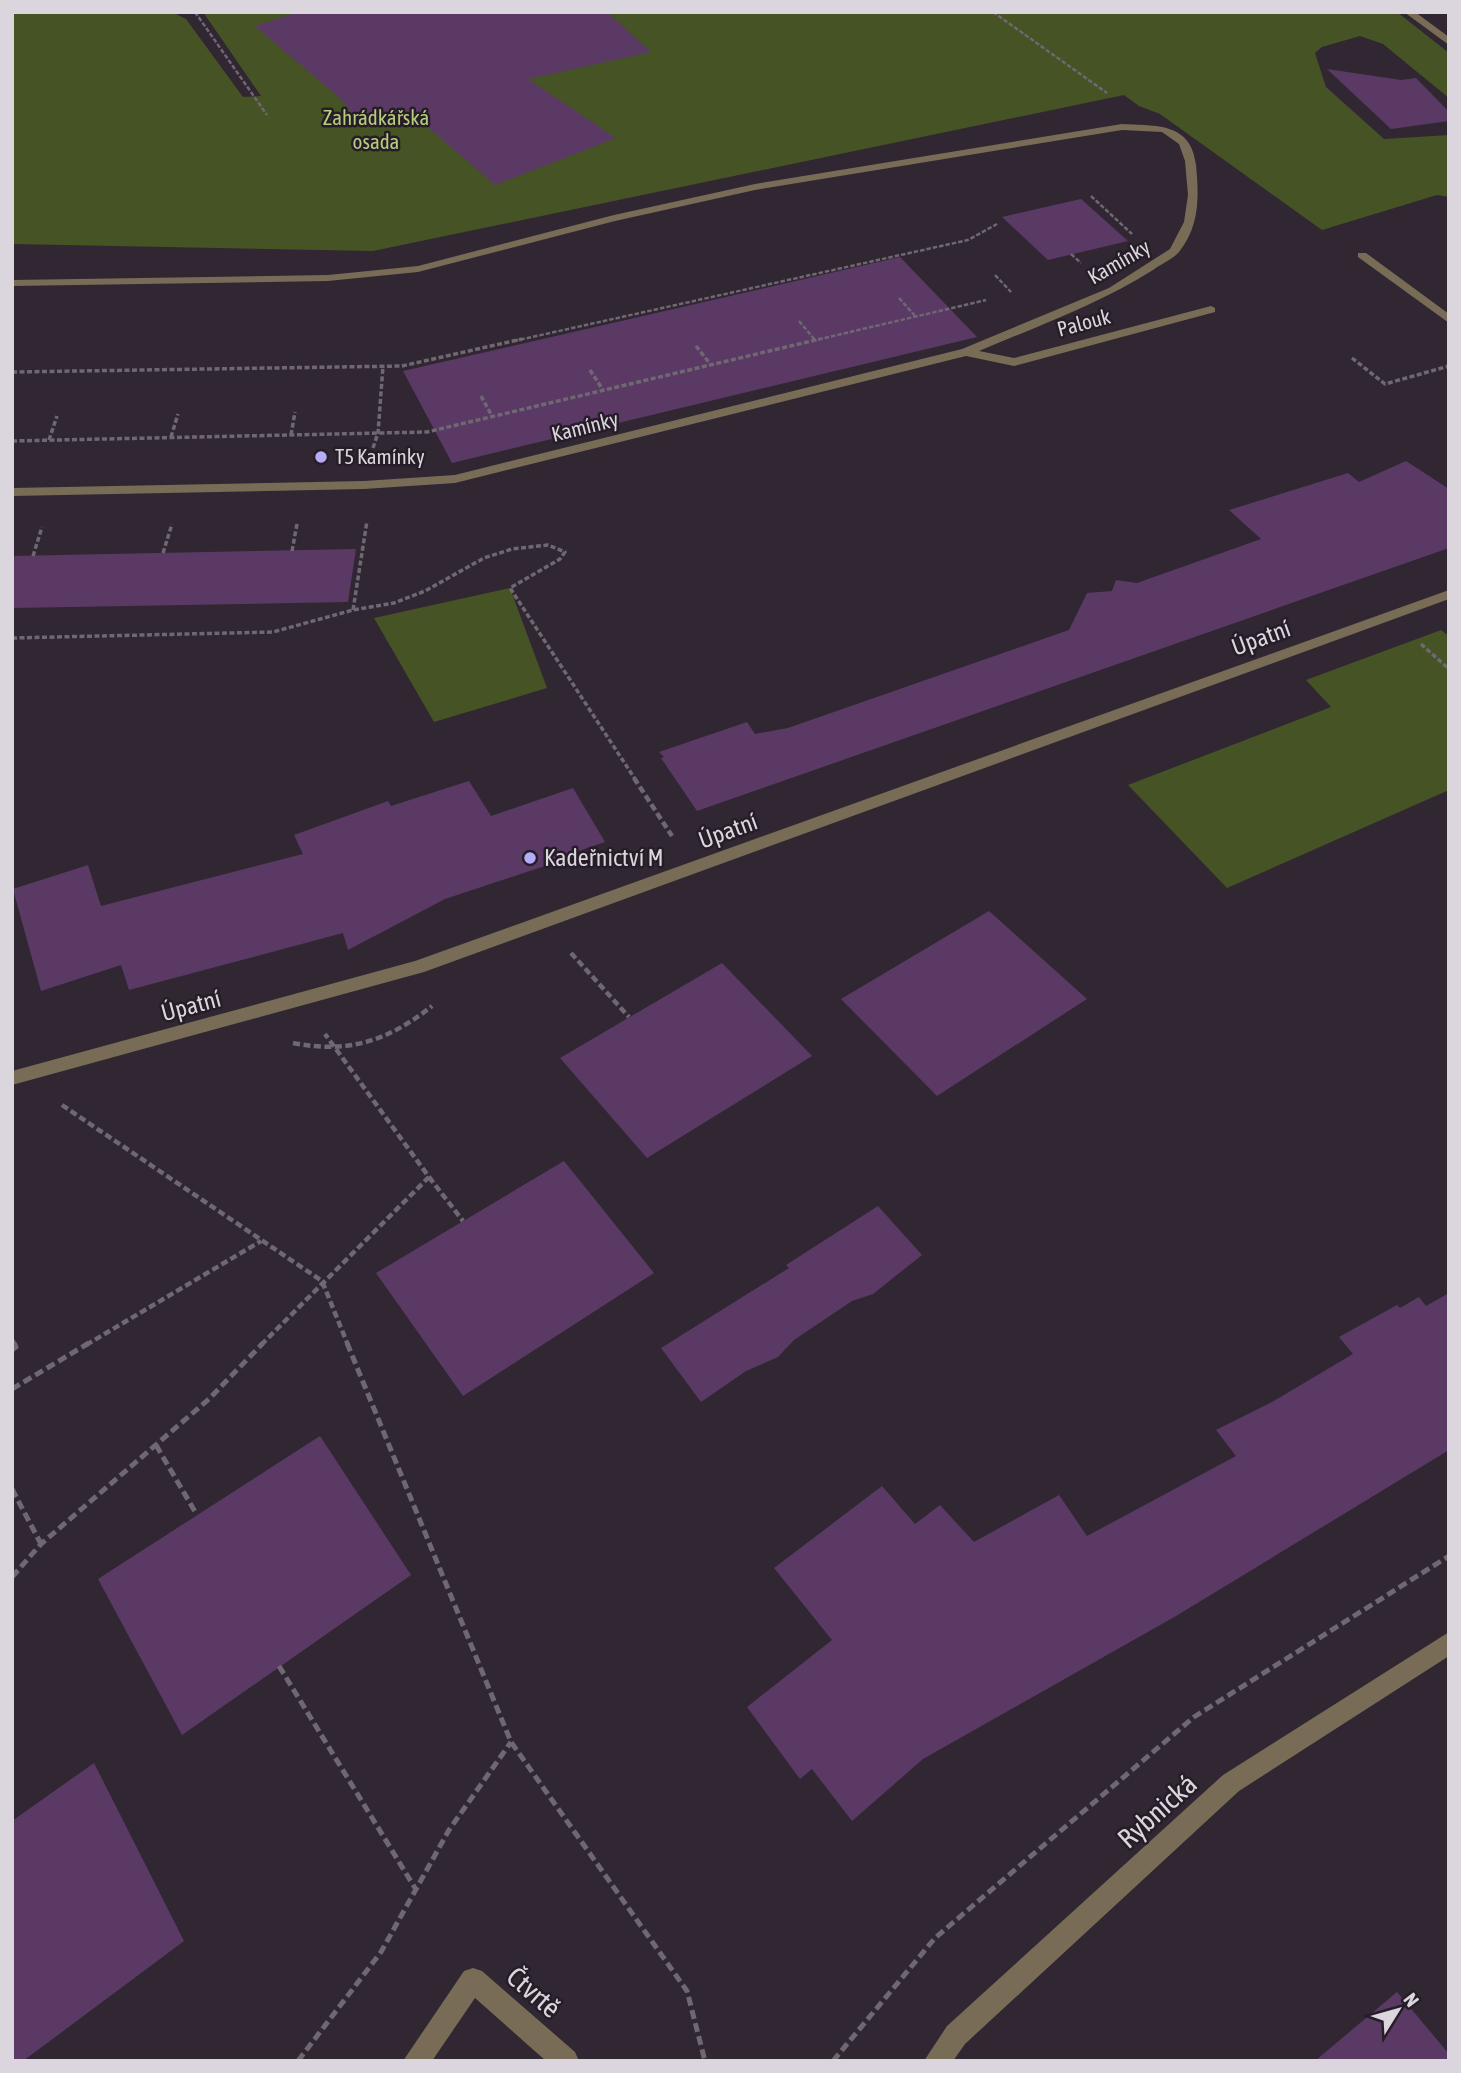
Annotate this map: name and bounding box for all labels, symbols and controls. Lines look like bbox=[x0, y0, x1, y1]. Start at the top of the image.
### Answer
park label: Zahrádkářská osada bbox=[323, 105, 429, 153]
street label: Kamínky bbox=[1083, 234, 1154, 288]
street label: Palouk bbox=[1054, 303, 1113, 341]
street label: Kamínky bbox=[549, 406, 621, 446]
place label: T5 Kamínky bbox=[335, 444, 425, 468]
marker: T5 Kamínky bbox=[313, 449, 329, 465]
street label: Úpatní bbox=[1228, 614, 1294, 661]
street label: Úpatní bbox=[695, 807, 761, 854]
place label: Kadeřnictví M bbox=[544, 844, 664, 871]
marker: Kadeřnictví M bbox=[522, 850, 538, 866]
street label: Úpatní bbox=[158, 985, 224, 1026]
street label: Rybnická bbox=[1111, 1767, 1203, 1855]
street label: Čtvrtě bbox=[501, 1960, 567, 2024]
north arrow bbox=[1363, 1975, 1433, 2045]
text: N bbox=[1399, 1989, 1424, 2011]

